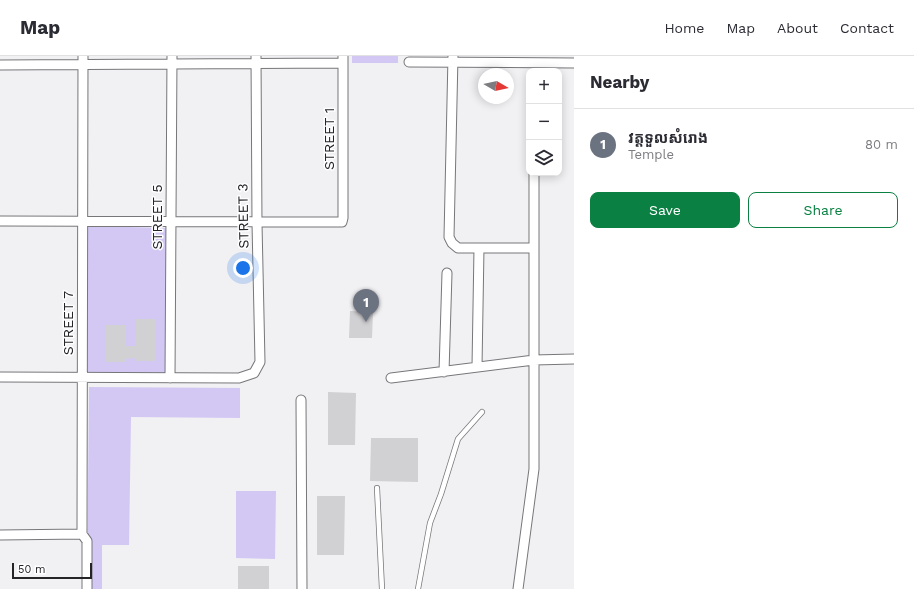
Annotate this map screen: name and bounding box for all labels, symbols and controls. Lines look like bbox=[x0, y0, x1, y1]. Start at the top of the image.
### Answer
text: Map bbox=[20, 16, 60, 39]
text: Home bbox=[664, 20, 704, 36]
text: Map bbox=[726, 20, 755, 36]
text: About bbox=[777, 20, 818, 36]
text: Contact bbox=[840, 20, 894, 36]
north arrow bbox=[478, 68, 514, 104]
map controls bbox=[526, 68, 562, 176]
button: + bbox=[526, 68, 562, 104]
text: Nearby bbox=[590, 72, 649, 92]
button: − bbox=[526, 104, 562, 140]
street label: STREET 1 bbox=[321, 108, 337, 170]
text: វត្តទួលសំរោង bbox=[628, 129, 708, 147]
text: 1 bbox=[600, 137, 606, 152]
text: 80 m bbox=[865, 137, 898, 152]
button: layers bbox=[526, 140, 562, 176]
text: Temple bbox=[628, 147, 674, 162]
street label: STREET 3 bbox=[234, 183, 252, 249]
street label: STREET 5 bbox=[149, 184, 165, 250]
button: Save bbox=[590, 192, 740, 228]
button: Share bbox=[748, 192, 898, 228]
your location bbox=[233, 258, 253, 278]
pin: 1 bbox=[353, 289, 379, 322]
street label: STREET 7 bbox=[60, 291, 76, 355]
scale bar bbox=[12, 561, 92, 580]
text: 50 m bbox=[18, 563, 45, 576]

